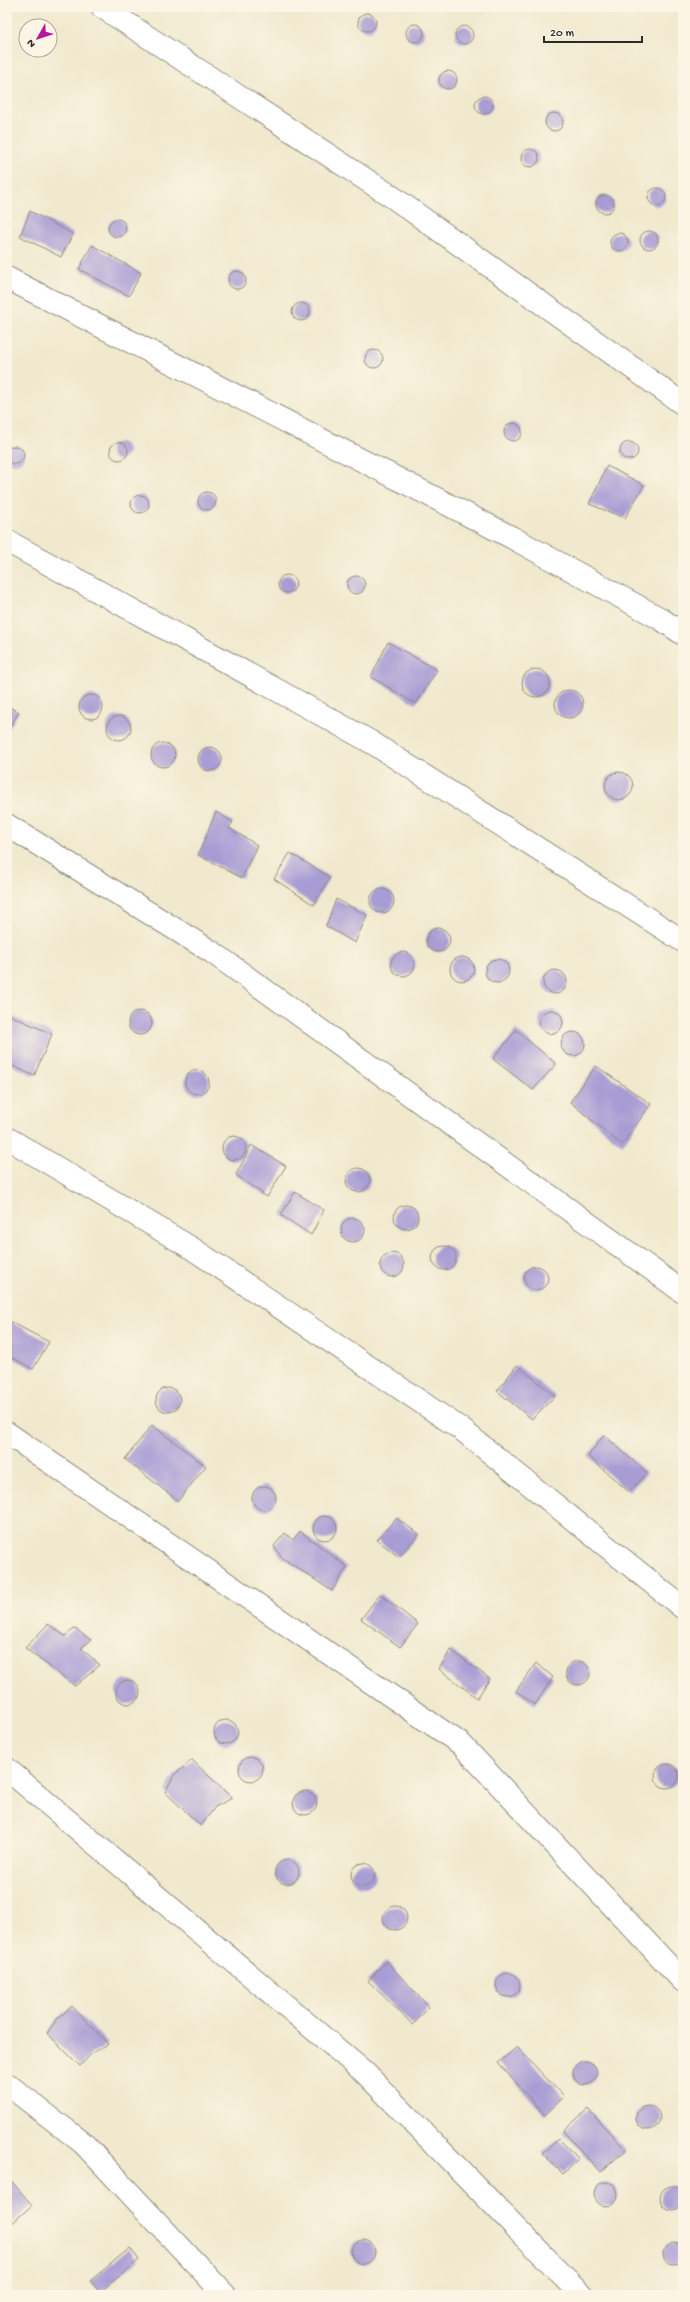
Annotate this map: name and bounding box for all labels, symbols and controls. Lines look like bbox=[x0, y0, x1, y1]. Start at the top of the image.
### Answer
north arrow bbox=[18, 18, 58, 58]
scale bar bbox=[544, 18, 642, 44]
text: 20 m bbox=[550, 27, 575, 41]
text: N bbox=[25, 36, 39, 50]

